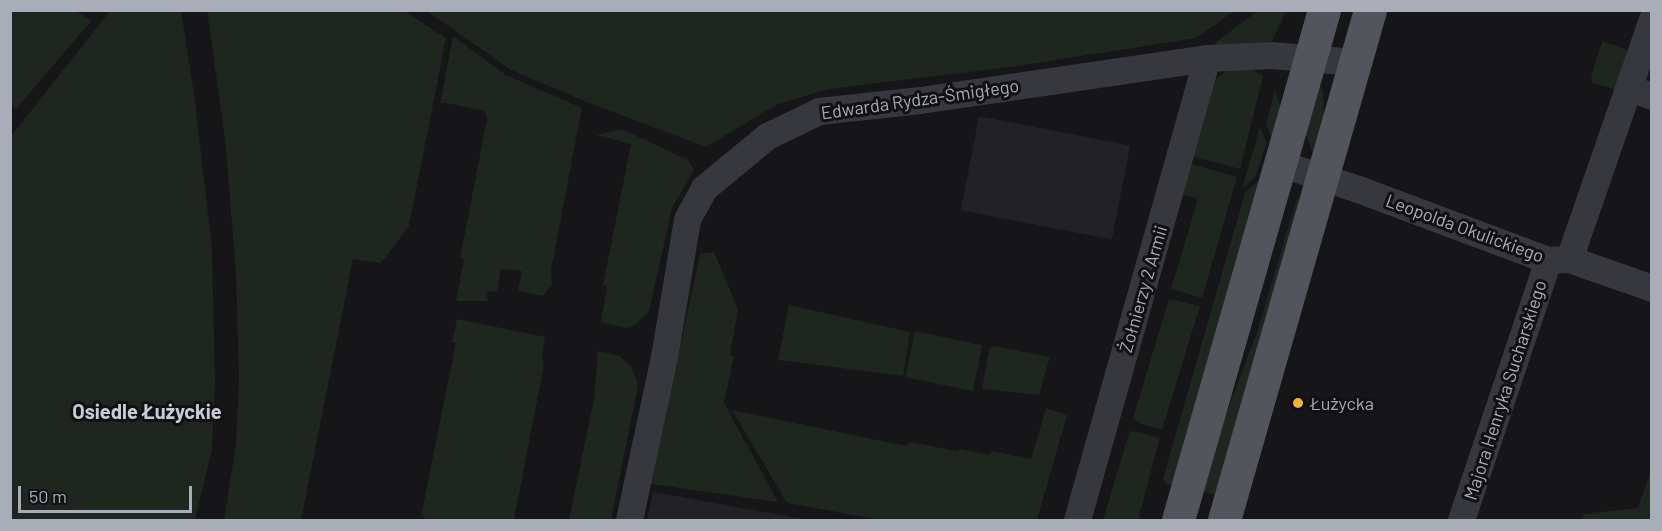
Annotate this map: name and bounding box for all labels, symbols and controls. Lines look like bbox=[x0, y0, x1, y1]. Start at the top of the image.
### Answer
street label: Edwarda Rydza-Śmigłego bbox=[820, 74, 1020, 124]
street label: Leopolda Okulickiego bbox=[1383, 189, 1547, 267]
street label: Żołnierzy 2 Armii bbox=[1115, 223, 1171, 355]
street label: Majora Henryka Sucharskiego bbox=[1459, 277, 1551, 503]
place label: Łużycka bbox=[1310, 392, 1374, 414]
marker: Łużycka bbox=[1291, 396, 1305, 410]
district label: Osiedle Łużyckie bbox=[72, 399, 222, 423]
scale bar bbox=[21, 474, 195, 512]
text: 50 m bbox=[29, 485, 67, 507]

